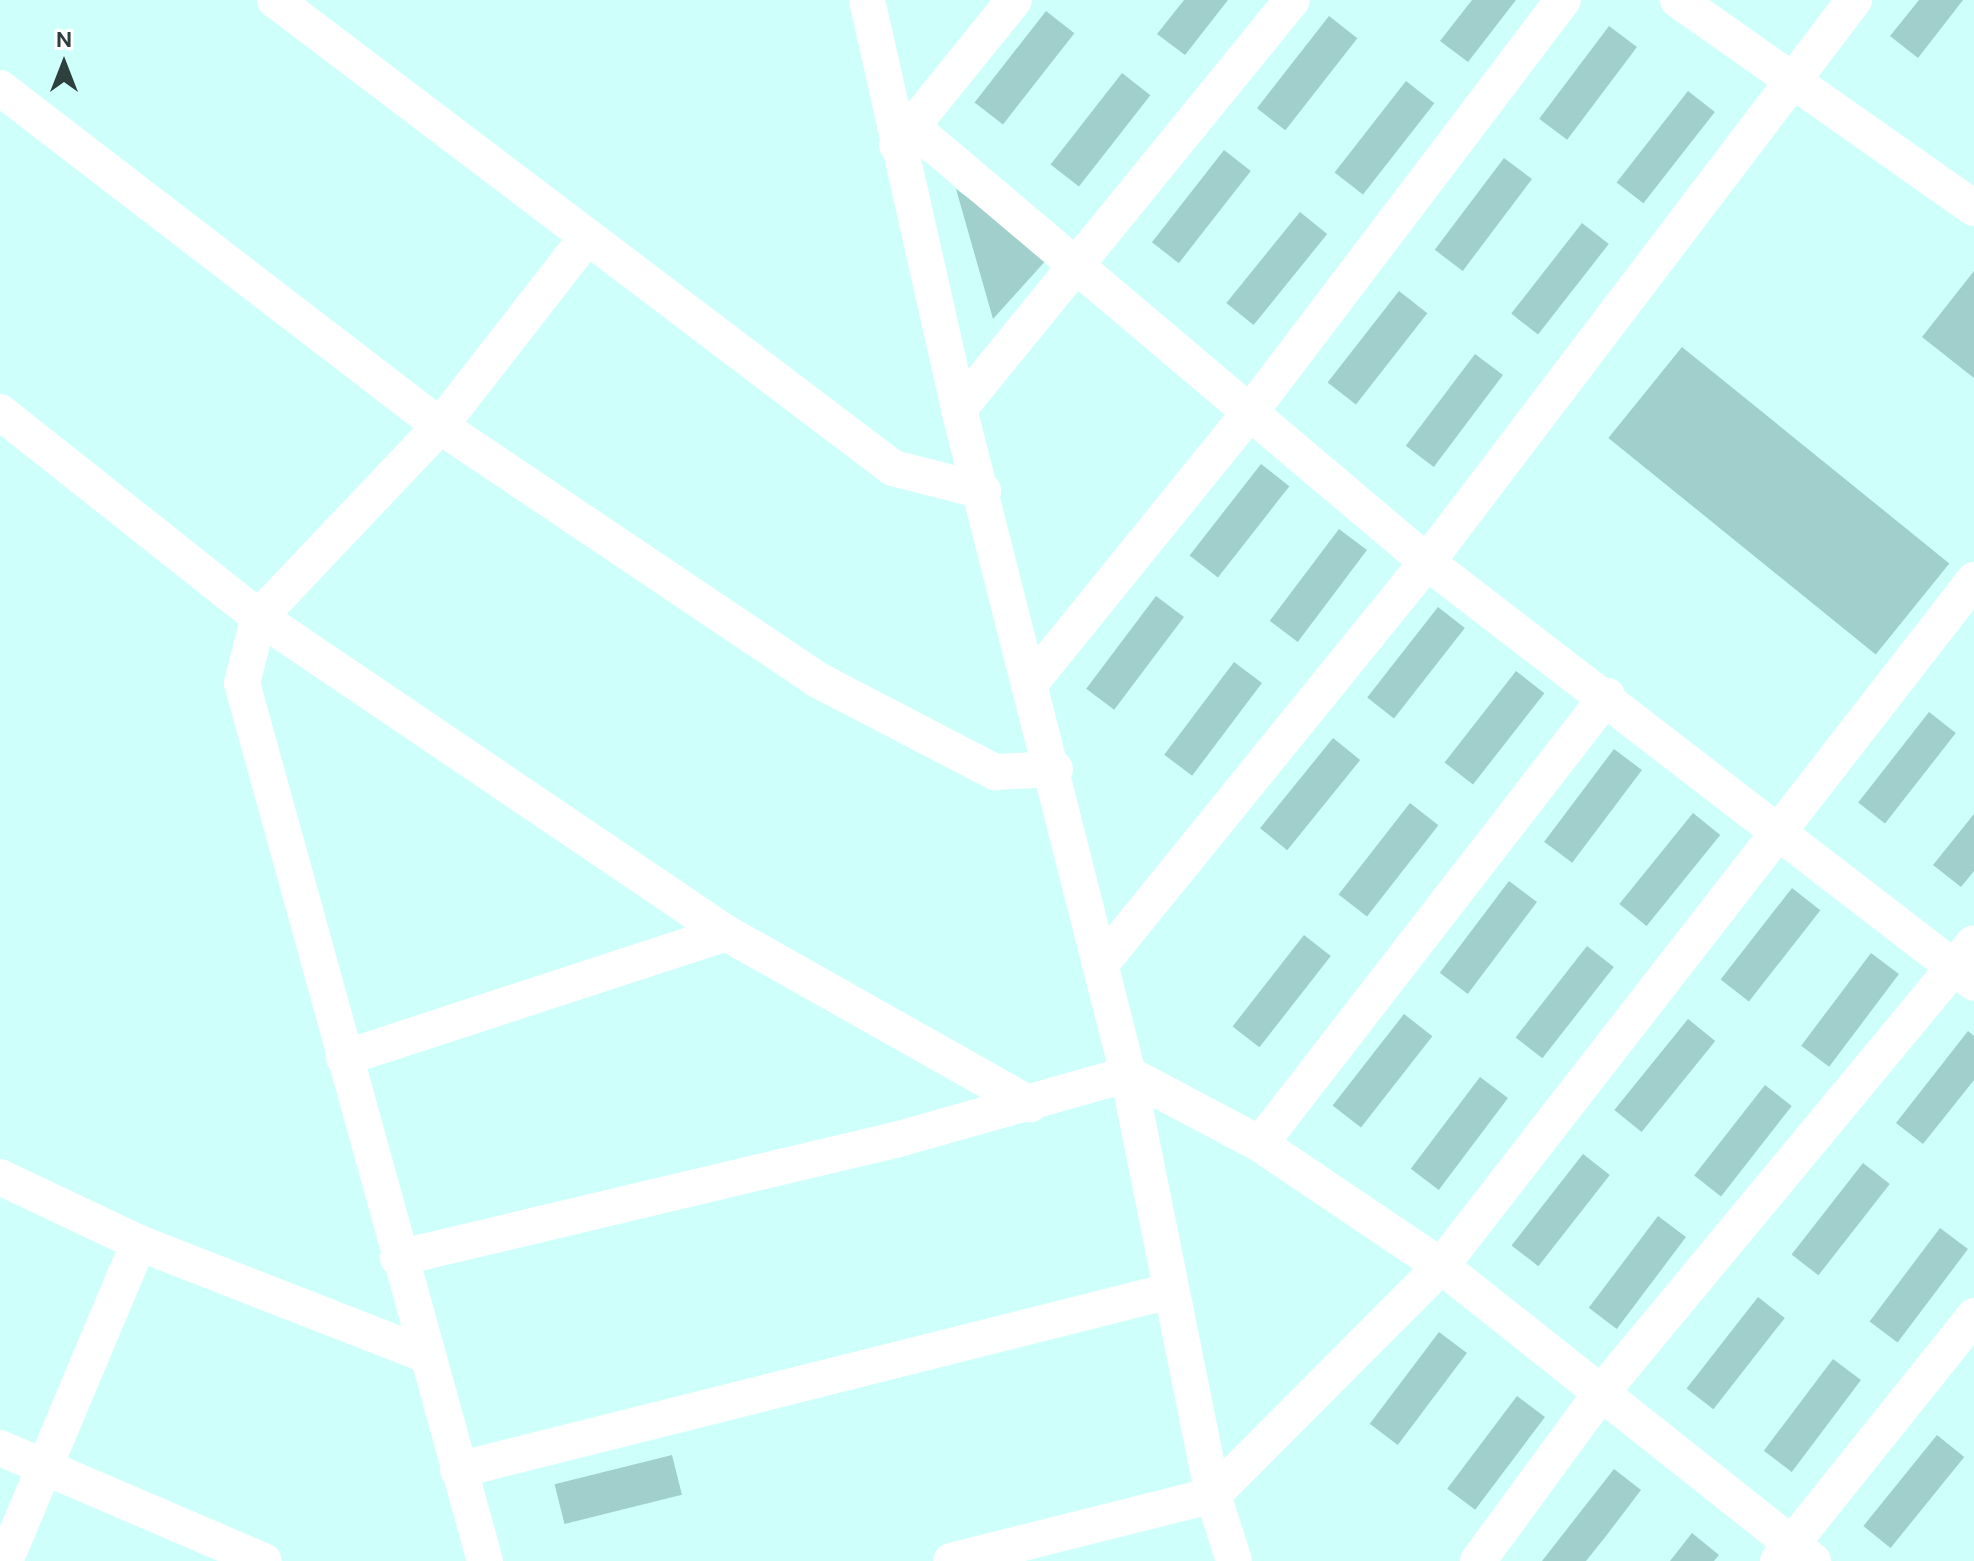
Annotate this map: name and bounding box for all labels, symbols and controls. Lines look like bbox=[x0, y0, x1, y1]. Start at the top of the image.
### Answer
north arrow bbox=[24, 24, 104, 104]
text: N bbox=[56, 25, 72, 54]

